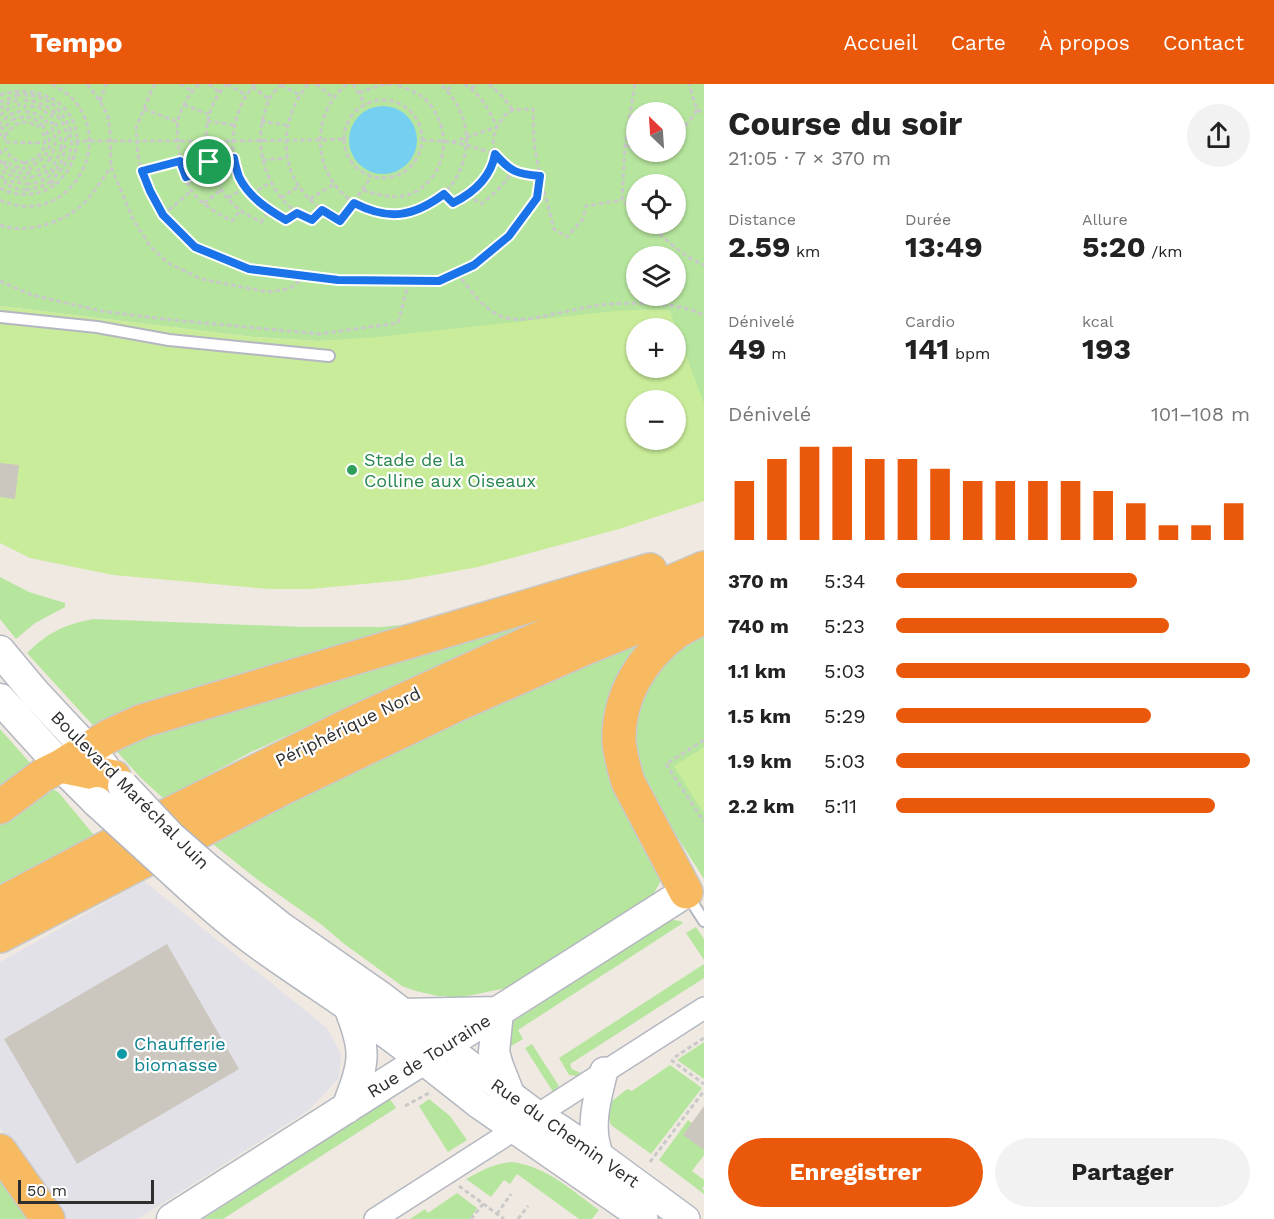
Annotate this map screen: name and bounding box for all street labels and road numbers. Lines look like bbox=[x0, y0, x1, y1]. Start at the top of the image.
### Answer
street label: Périphérique Nord bbox=[272, 682, 424, 771]
street label: Boulevard Maréchal Juin bbox=[47, 706, 214, 873]
street label: Rue de Touraine bbox=[363, 1009, 494, 1102]
street label: Rue du Chemin Vert bbox=[487, 1074, 644, 1192]

